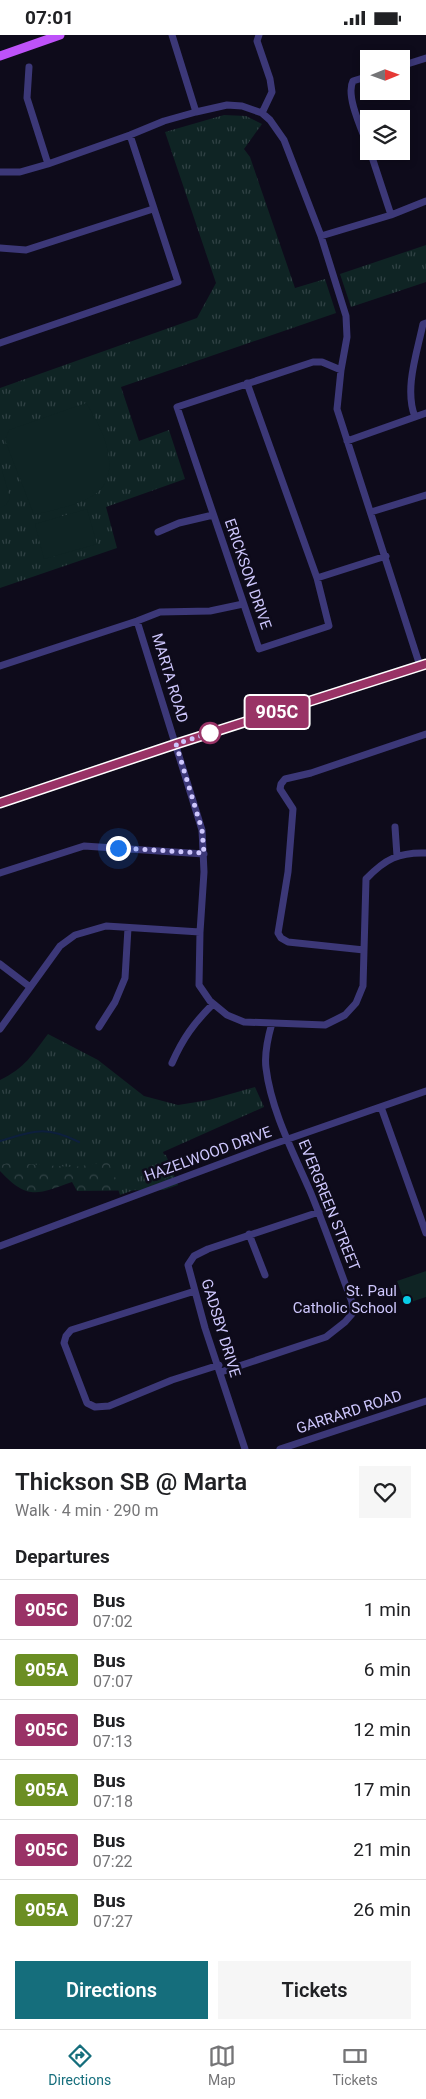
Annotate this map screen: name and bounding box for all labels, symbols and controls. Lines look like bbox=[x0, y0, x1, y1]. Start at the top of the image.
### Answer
text: 07:01 bbox=[25, 6, 74, 29]
north arrow bbox=[360, 50, 410, 100]
map controls bbox=[360, 50, 410, 160]
button: layers bbox=[360, 110, 410, 160]
street label: ERICKSON DRIVE bbox=[221, 516, 276, 632]
street label: MARTA ROAD bbox=[148, 631, 192, 725]
line badge: 905C bbox=[242, 696, 312, 728]
text: 905C bbox=[256, 701, 298, 722]
unlabelled marker bbox=[199, 722, 221, 744]
your location bbox=[106, 836, 131, 861]
street label: HAZELWOOD DRIVE bbox=[142, 1122, 274, 1185]
street label: EVERGREEN STREET bbox=[294, 1137, 364, 1273]
street label: GADSBY DRIVE bbox=[198, 1277, 245, 1380]
place label: St. Paul Catholic School bbox=[293, 1282, 397, 1317]
marker: St. Paul Catholic School bbox=[401, 1294, 413, 1306]
street label: GARRARD ROAD bbox=[294, 1386, 404, 1438]
button: heart bbox=[359, 1466, 411, 1518]
text: Thickson SB @ Marta bbox=[15, 1468, 247, 1496]
text: Walk · 4 min · 290 m bbox=[15, 1501, 159, 1520]
text: Departures bbox=[15, 1545, 110, 1568]
text: Bus bbox=[93, 1589, 125, 1612]
text: 1 min bbox=[364, 1598, 411, 1621]
text: 905C bbox=[25, 1599, 68, 1620]
text: 07:02 bbox=[93, 1612, 133, 1631]
text: Bus bbox=[93, 1649, 126, 1672]
text: 6 min bbox=[364, 1658, 411, 1681]
text: 905A bbox=[25, 1659, 68, 1680]
text: 07:07 bbox=[93, 1672, 133, 1691]
text: Bus bbox=[93, 1709, 125, 1732]
text: 12 min bbox=[353, 1718, 411, 1741]
text: 905C bbox=[25, 1719, 68, 1740]
text: 07:13 bbox=[93, 1732, 133, 1751]
text: Bus bbox=[93, 1769, 126, 1792]
text: 17 min bbox=[353, 1778, 411, 1801]
text: 905A bbox=[25, 1779, 68, 1800]
text: 07:18 bbox=[93, 1792, 133, 1811]
text: Bus bbox=[93, 1829, 125, 1852]
text: 21 min bbox=[353, 1838, 411, 1861]
text: 905C bbox=[25, 1839, 68, 1860]
text: 07:22 bbox=[93, 1852, 133, 1871]
text: Bus bbox=[93, 1889, 126, 1912]
text: 26 min bbox=[353, 1898, 411, 1921]
text: 905A bbox=[25, 1899, 68, 1920]
text: 07:27 bbox=[93, 1912, 133, 1931]
button: Directions bbox=[15, 1961, 208, 2019]
button: Tickets bbox=[218, 1961, 411, 2019]
tab: Directions bbox=[48, 2042, 111, 2088]
tab: Map bbox=[208, 2042, 236, 2088]
tab: Tickets bbox=[332, 2042, 378, 2088]

